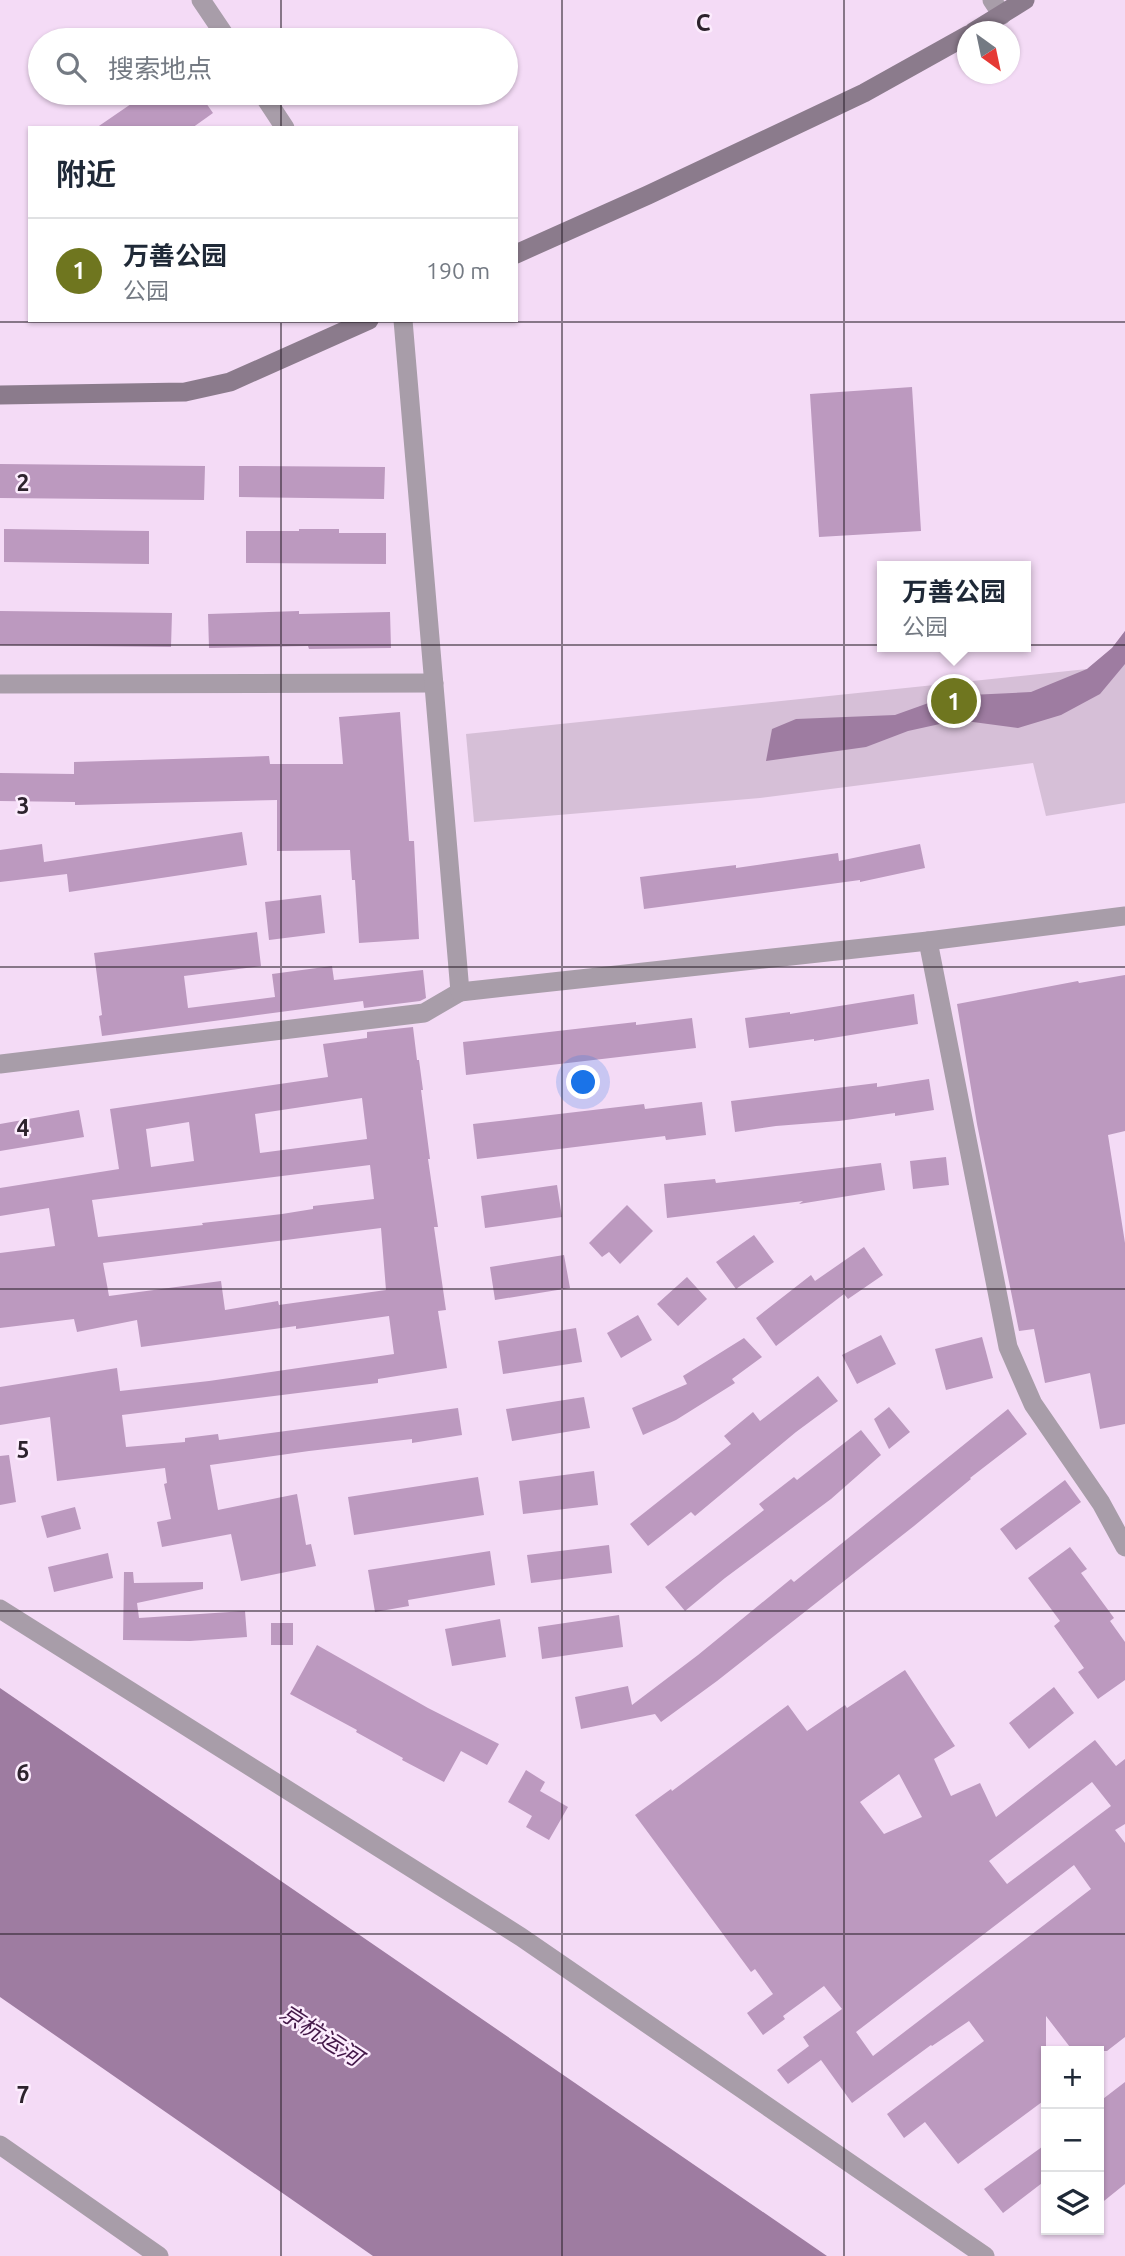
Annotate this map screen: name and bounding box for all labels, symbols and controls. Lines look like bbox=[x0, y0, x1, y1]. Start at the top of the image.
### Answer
text: C bbox=[696, 10, 711, 35]
north arrow bbox=[957, 21, 1020, 84]
search box bbox=[28, 28, 518, 105]
icon: search bbox=[52, 48, 90, 86]
text: 搜索地点 bbox=[108, 54, 212, 83]
text: 附近 bbox=[56, 157, 116, 191]
text: 万善公园 bbox=[123, 241, 227, 270]
text: 1 bbox=[73, 258, 85, 283]
text: 190 m bbox=[426, 258, 490, 283]
text: 公园 bbox=[123, 278, 169, 303]
text: 2 bbox=[17, 470, 29, 495]
popup bbox=[877, 561, 1031, 652]
text: 万善公园 bbox=[902, 577, 1006, 606]
text: 公园 bbox=[902, 614, 948, 639]
pin: 1 bbox=[931, 675, 977, 727]
text: 3 bbox=[17, 793, 29, 818]
your location bbox=[566, 1065, 600, 1099]
text: 4 bbox=[17, 1115, 30, 1140]
text: 5 bbox=[17, 1437, 29, 1462]
text: 6 bbox=[17, 1760, 30, 1785]
water label: 京杭运河 bbox=[276, 1999, 370, 2072]
map controls bbox=[1041, 2046, 1104, 2235]
button: + bbox=[1041, 2046, 1104, 2109]
text: 7 bbox=[17, 2082, 29, 2107]
button: − bbox=[1041, 2109, 1104, 2172]
button: layers bbox=[1041, 2172, 1104, 2235]

